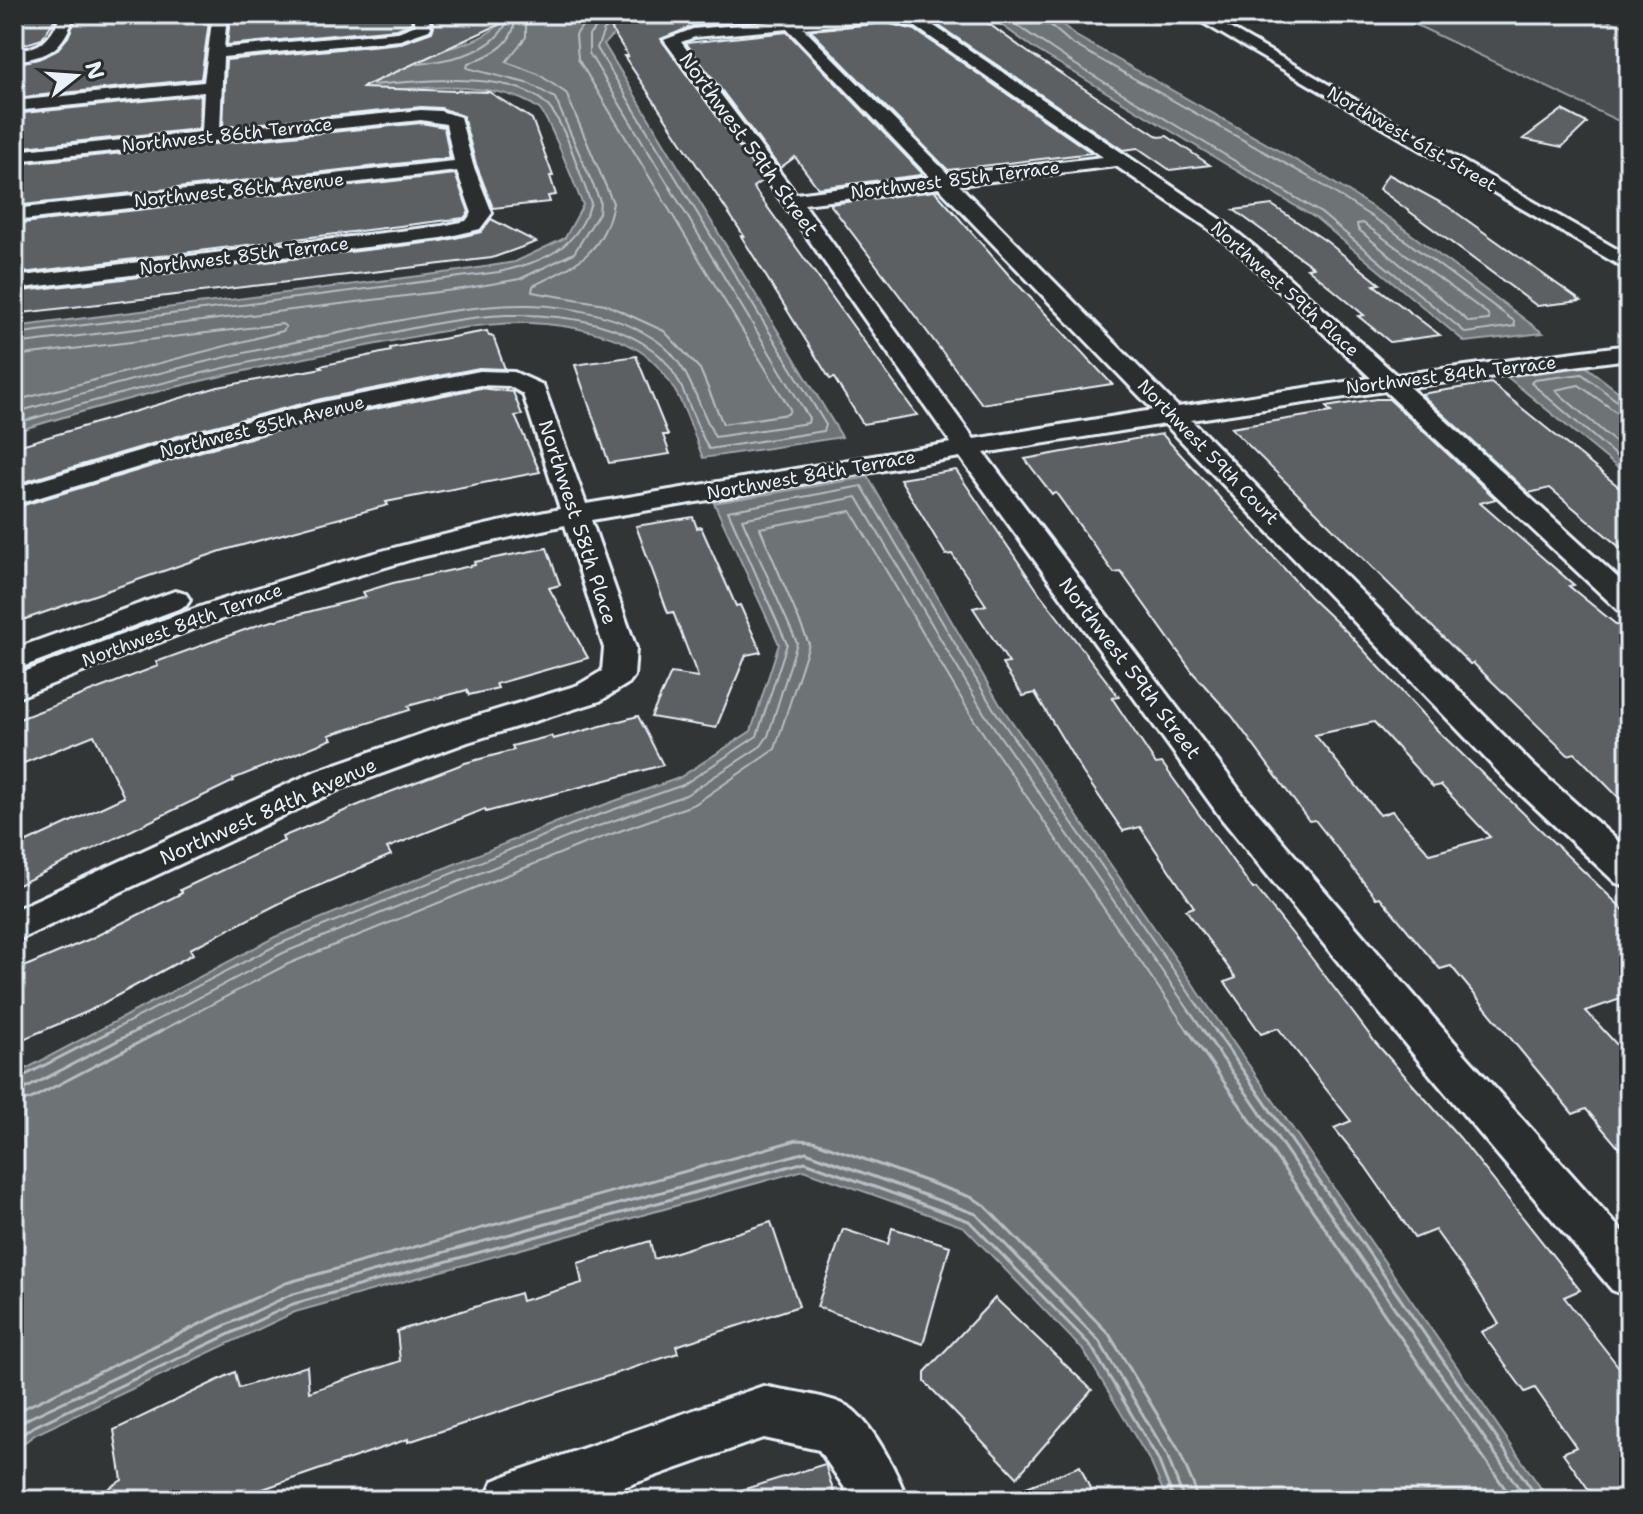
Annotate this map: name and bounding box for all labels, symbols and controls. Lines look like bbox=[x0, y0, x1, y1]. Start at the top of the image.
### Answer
north arrow bbox=[36, 36, 116, 116]
street label: Northwest 59th Street bbox=[674, 47, 824, 241]
text: N bbox=[78, 58, 111, 83]
street label: Northwest 61st Street bbox=[1323, 81, 1501, 197]
street label: Northwest 86th Terrace bbox=[120, 112, 334, 158]
street label: Northwest 85th Terrace bbox=[849, 155, 1061, 205]
street label: Northwest 86th Avenue bbox=[133, 167, 345, 213]
street label: Northwest 59th Place bbox=[1206, 216, 1364, 362]
street label: Northwest 85th Terrace bbox=[138, 231, 350, 281]
street label: Northwest 84th Terrace bbox=[1344, 350, 1558, 400]
street label: Northwest 59th Court bbox=[1132, 374, 1284, 530]
street label: Northwest 85th Avenue bbox=[157, 390, 367, 464]
street label: Northwest 58th Place bbox=[533, 416, 623, 628]
street label: Northwest 84th Terrace bbox=[705, 445, 917, 505]
street label: Northwest 59th Street bbox=[1053, 572, 1207, 764]
street label: Northwest 84th Terrace bbox=[78, 577, 286, 673]
street label: Northwest 84th Avenue bbox=[155, 751, 381, 871]

